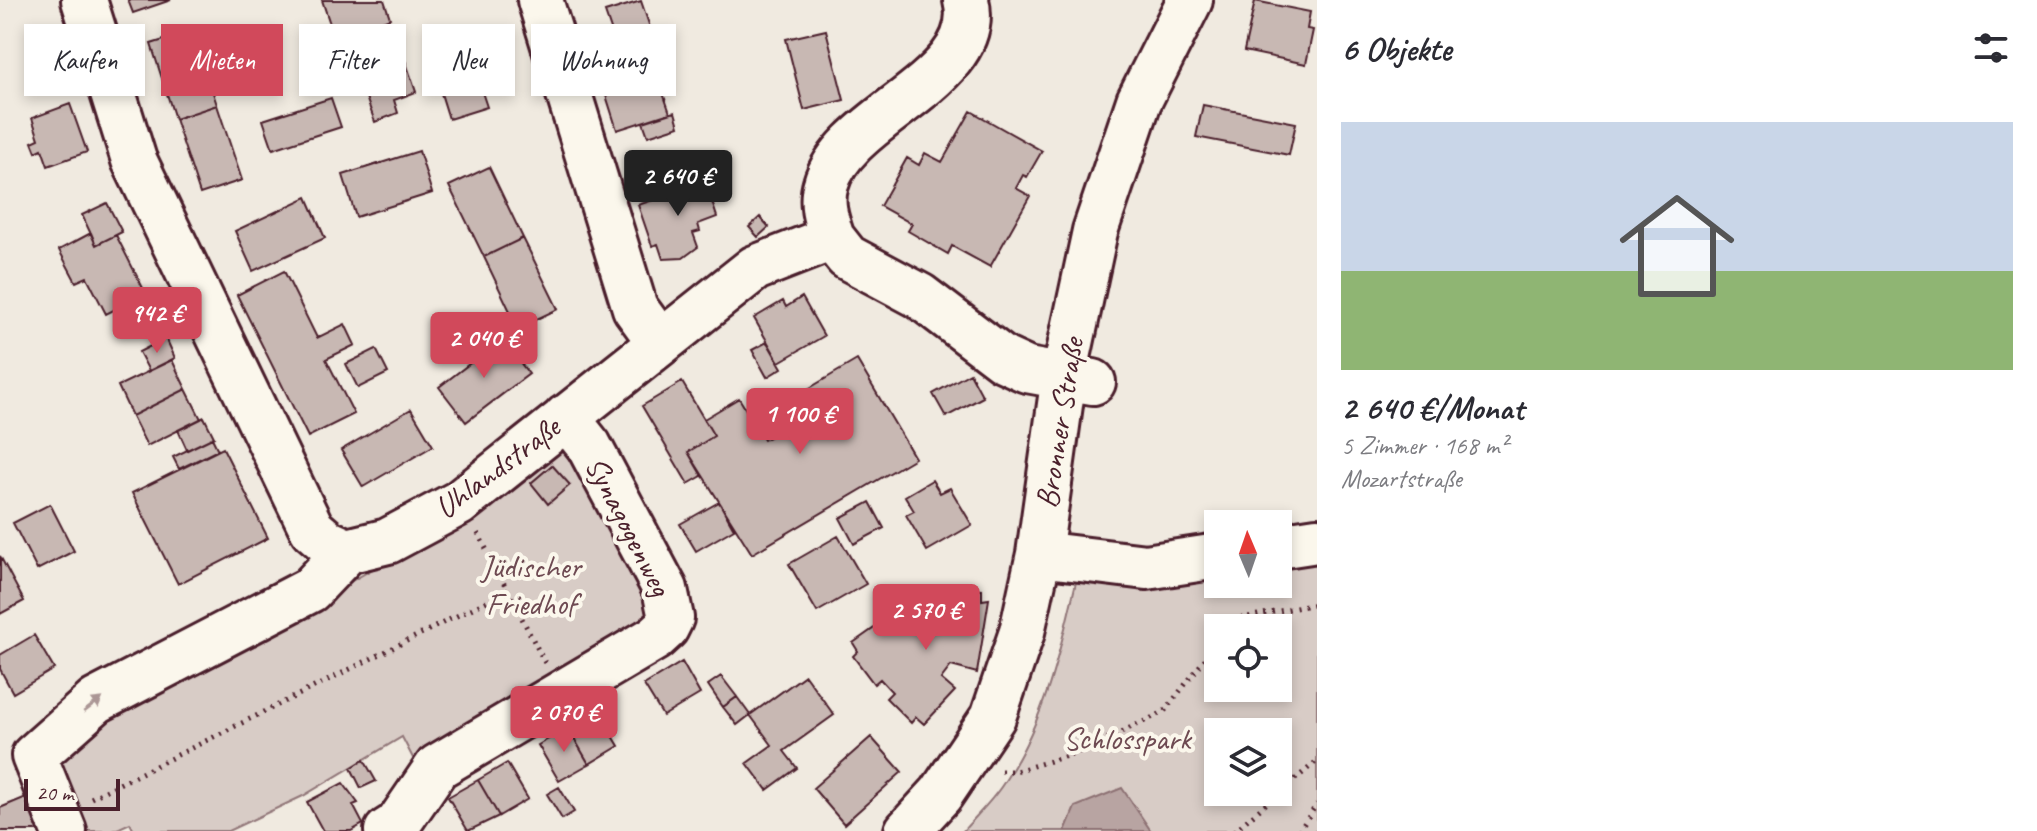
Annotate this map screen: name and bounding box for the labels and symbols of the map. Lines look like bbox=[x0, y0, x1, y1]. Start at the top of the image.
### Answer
pin: 2 640 € bbox=[604, 150, 752, 218]
pin: 942 € bbox=[101, 287, 213, 355]
pin: 2 040 € bbox=[410, 312, 558, 380]
street label: Bronner Straße bbox=[1026, 332, 1094, 511]
pin: 1 100 € bbox=[726, 388, 874, 456]
street label: Uhlandstraße bbox=[426, 405, 570, 528]
street label: Synagogenweg bbox=[576, 449, 682, 604]
north arrow bbox=[1204, 510, 1292, 598]
park label: Jüdischer Friedhof bbox=[479, 546, 583, 624]
pin: 2 570 € bbox=[852, 584, 1000, 652]
pin: 2 070 € bbox=[490, 686, 638, 754]
one-way arrow bbox=[83, 697, 103, 713]
park label: Schlosspark bbox=[1063, 718, 1193, 759]
scale bar bbox=[24, 775, 120, 811]

